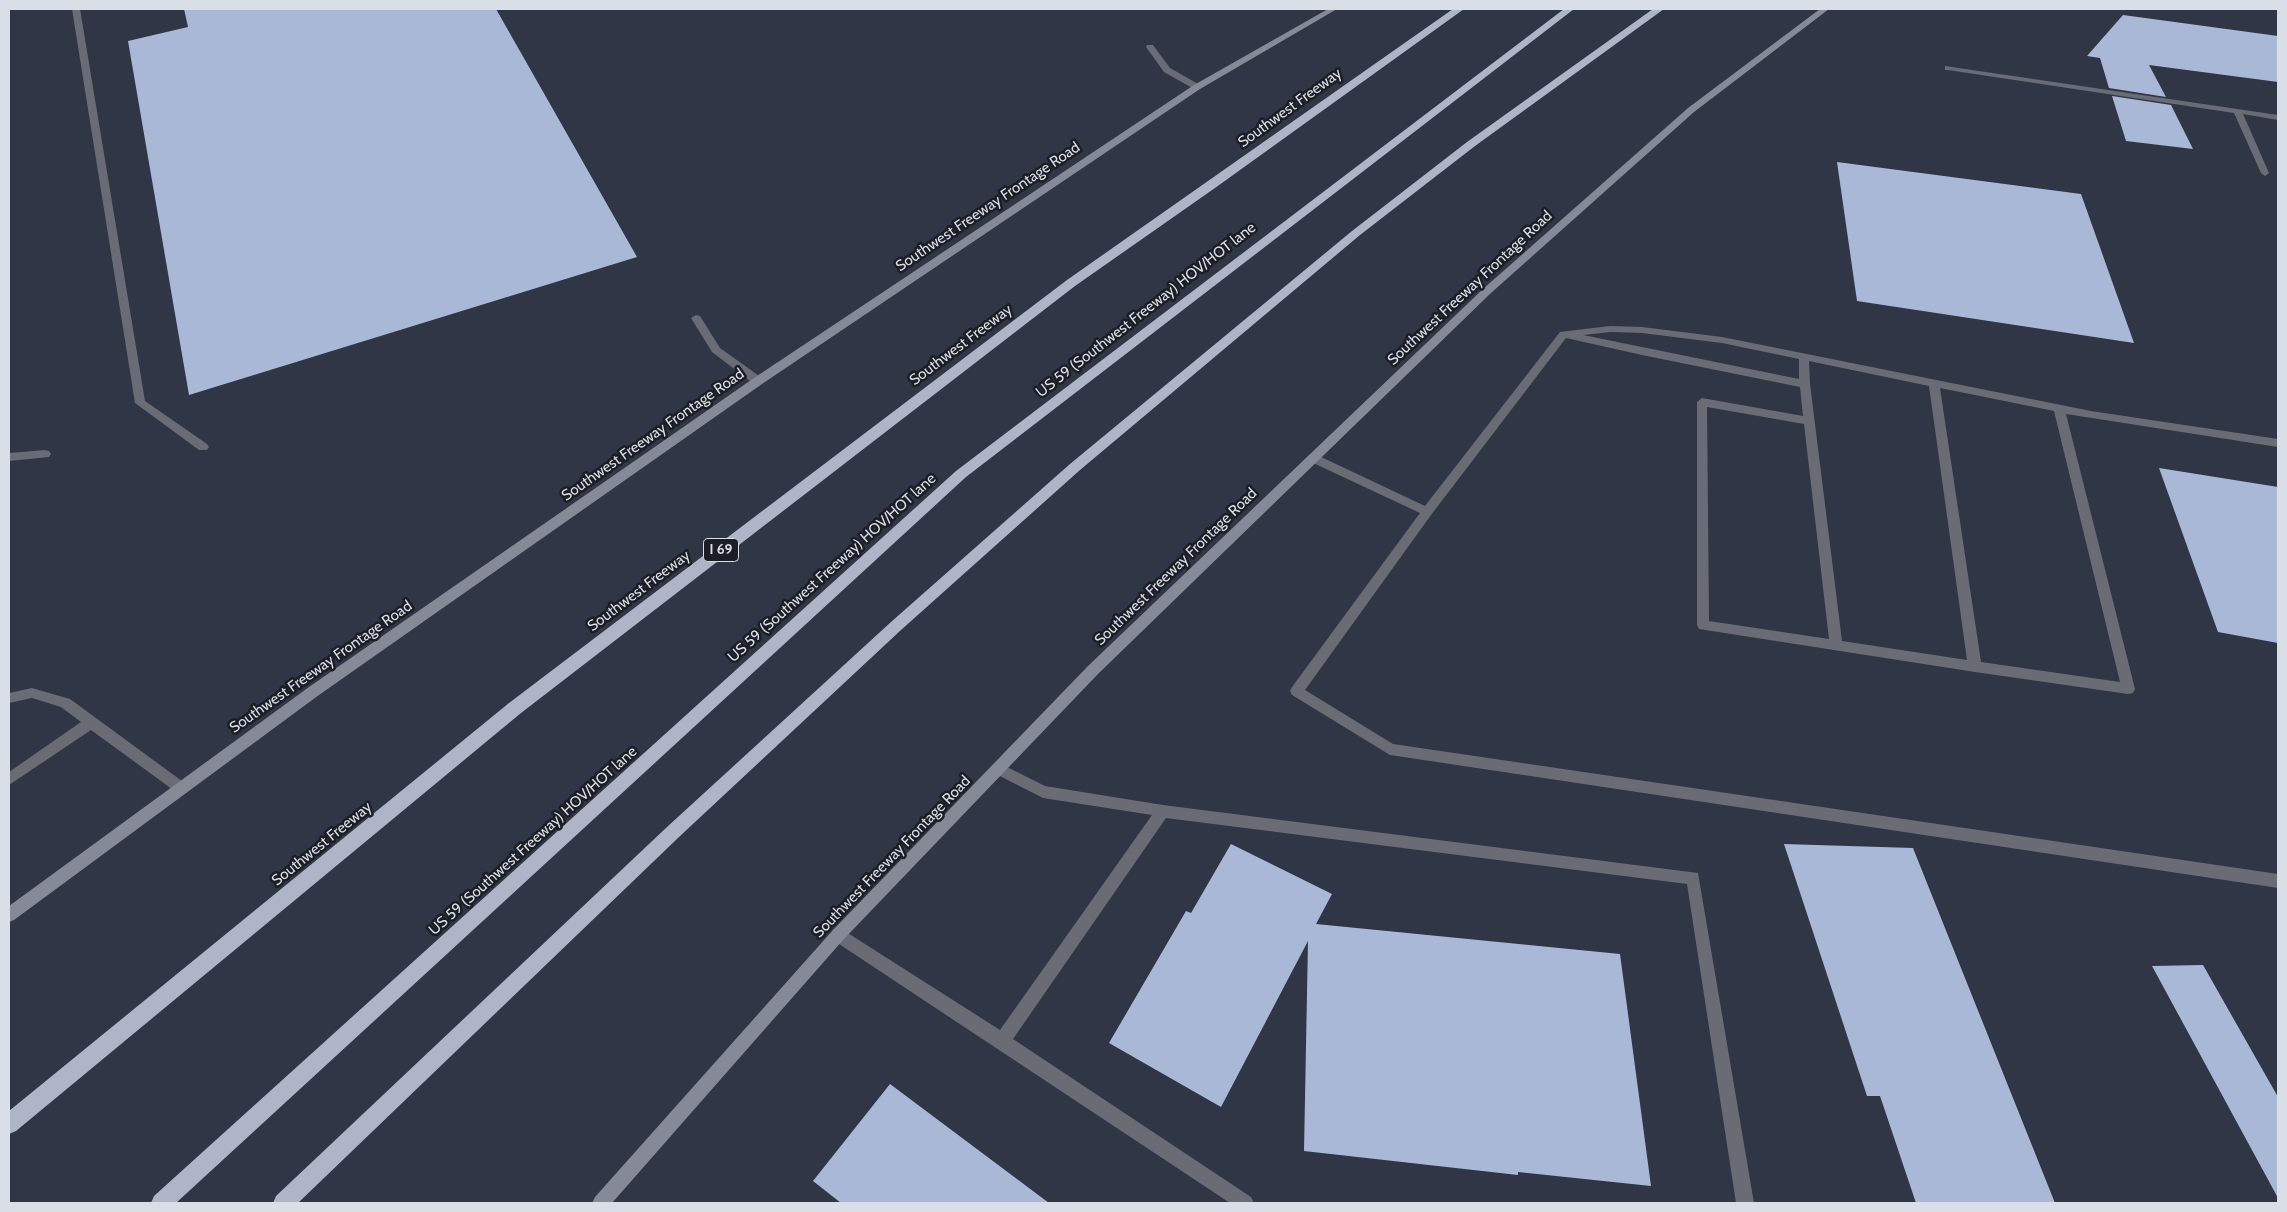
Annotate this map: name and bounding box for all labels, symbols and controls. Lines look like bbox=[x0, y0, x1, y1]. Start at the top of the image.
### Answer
street label: Southwest Freeway bbox=[1235, 64, 1345, 152]
street label: Southwest Freeway Frontage Road bbox=[892, 138, 1084, 276]
street label: Southwest Freeway Frontage Road bbox=[1384, 207, 1556, 369]
street label: US 59 (Southwest Freeway) HOV/HOT lane bbox=[1033, 219, 1259, 401]
street label: Southwest Freeway bbox=[906, 301, 1016, 389]
street label: Southwest Freeway Frontage Road bbox=[558, 365, 748, 505]
street label: US 59 (Southwest Freeway) HOV/HOT lane bbox=[724, 470, 940, 666]
street label: Southwest Freeway Frontage Road bbox=[1091, 485, 1261, 649]
road number: I 69 bbox=[704, 538, 738, 562]
street label: Southwest Freeway bbox=[584, 547, 694, 635]
street label: Southwest Freeway Frontage Road bbox=[226, 597, 416, 737]
street label: US 59 (Southwest Freeway) HOV/HOT lane bbox=[425, 743, 641, 939]
street label: Southwest Freeway Frontage Road bbox=[810, 772, 974, 942]
street label: Southwest Freeway bbox=[268, 798, 376, 890]

